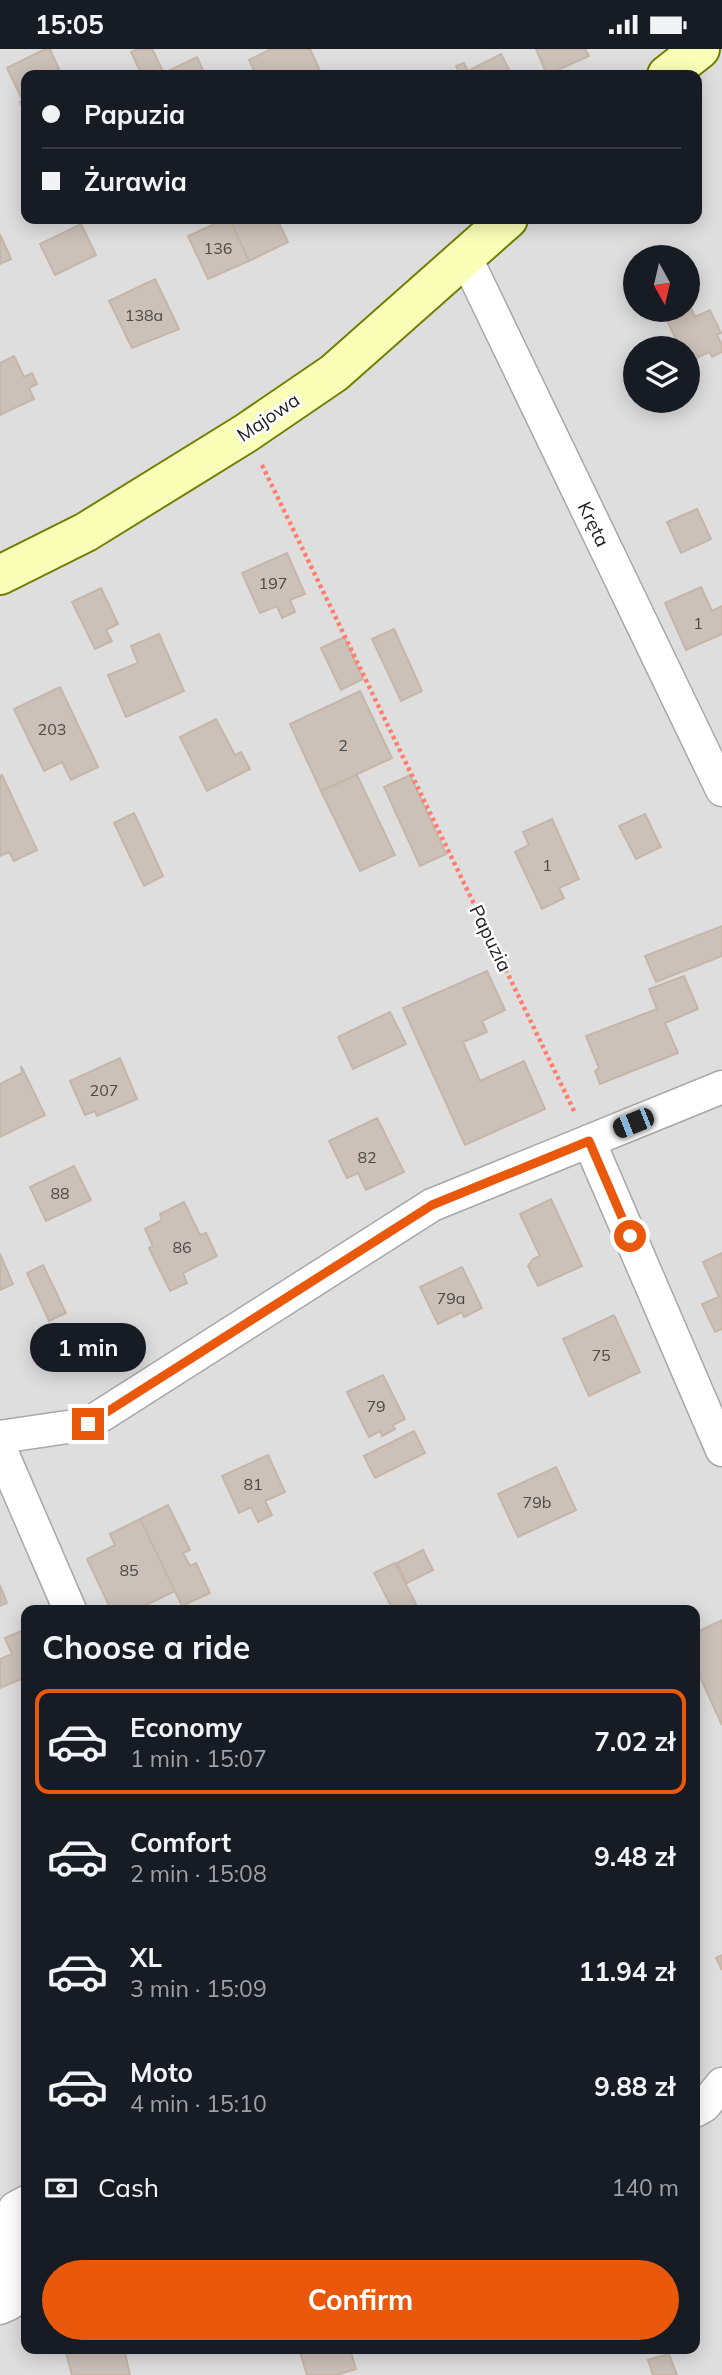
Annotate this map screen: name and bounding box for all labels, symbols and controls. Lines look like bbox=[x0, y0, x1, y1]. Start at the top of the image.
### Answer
text: 15:05 bbox=[35, 8, 104, 41]
text: Papuzia bbox=[84, 98, 185, 131]
text: Żurawia bbox=[84, 165, 187, 198]
house number: 136 bbox=[204, 238, 232, 258]
north arrow bbox=[623, 245, 700, 322]
map controls bbox=[623, 245, 700, 413]
house number: 138a bbox=[125, 305, 163, 325]
button: layers bbox=[623, 336, 700, 413]
street label: Majowa bbox=[232, 387, 304, 447]
street label: Kręta bbox=[573, 498, 615, 550]
house number: 197 bbox=[259, 573, 287, 593]
house number: 1 bbox=[693, 613, 703, 633]
house number: 203 bbox=[38, 719, 66, 739]
house number: 2 bbox=[338, 735, 348, 755]
house number: 1 bbox=[542, 855, 552, 875]
street label: Papuzia bbox=[465, 901, 517, 975]
house number: 207 bbox=[90, 1080, 118, 1100]
car bbox=[610, 1105, 657, 1141]
house number: 82 bbox=[357, 1147, 377, 1167]
house number: 88 bbox=[50, 1183, 70, 1203]
route start bbox=[614, 1220, 646, 1252]
house number: 86 bbox=[172, 1237, 192, 1257]
house number: 79a bbox=[437, 1288, 465, 1308]
callout: 1 min bbox=[30, 1323, 146, 1371]
text: 1 min bbox=[58, 1333, 118, 1362]
house number: 75 bbox=[591, 1345, 611, 1365]
house number: 79 bbox=[366, 1396, 386, 1416]
route end bbox=[72, 1408, 104, 1440]
house number: 81 bbox=[243, 1474, 263, 1494]
house number: 79b bbox=[523, 1492, 551, 1512]
house number: 85 bbox=[119, 1560, 139, 1580]
text: Choose a ride bbox=[42, 1627, 250, 1667]
icon: car bbox=[46, 1710, 109, 1773]
text: Economy bbox=[130, 1711, 242, 1744]
text: 7.02 zł bbox=[594, 1725, 675, 1758]
text: 1 min · 15:07 bbox=[130, 1744, 267, 1773]
icon: car bbox=[46, 1825, 109, 1888]
text: Comfort bbox=[130, 1826, 231, 1859]
text: 9.48 zł bbox=[594, 1840, 675, 1873]
text: 2 min · 15:08 bbox=[130, 1859, 267, 1888]
icon: car bbox=[46, 1940, 109, 2003]
text: XL bbox=[130, 1941, 162, 1974]
text: 11.94 zł bbox=[579, 1955, 675, 1988]
text: 3 min · 15:09 bbox=[130, 1974, 267, 2003]
icon: car bbox=[46, 2055, 109, 2118]
text: Moto bbox=[130, 2056, 193, 2089]
text: 9.88 zł bbox=[594, 2070, 675, 2103]
text: 4 min · 15:10 bbox=[130, 2089, 267, 2118]
icon: cash bbox=[42, 2169, 80, 2207]
text: Cash bbox=[98, 2171, 159, 2204]
text: 140 m bbox=[611, 2173, 679, 2202]
button: Confirm bbox=[42, 2260, 679, 2340]

